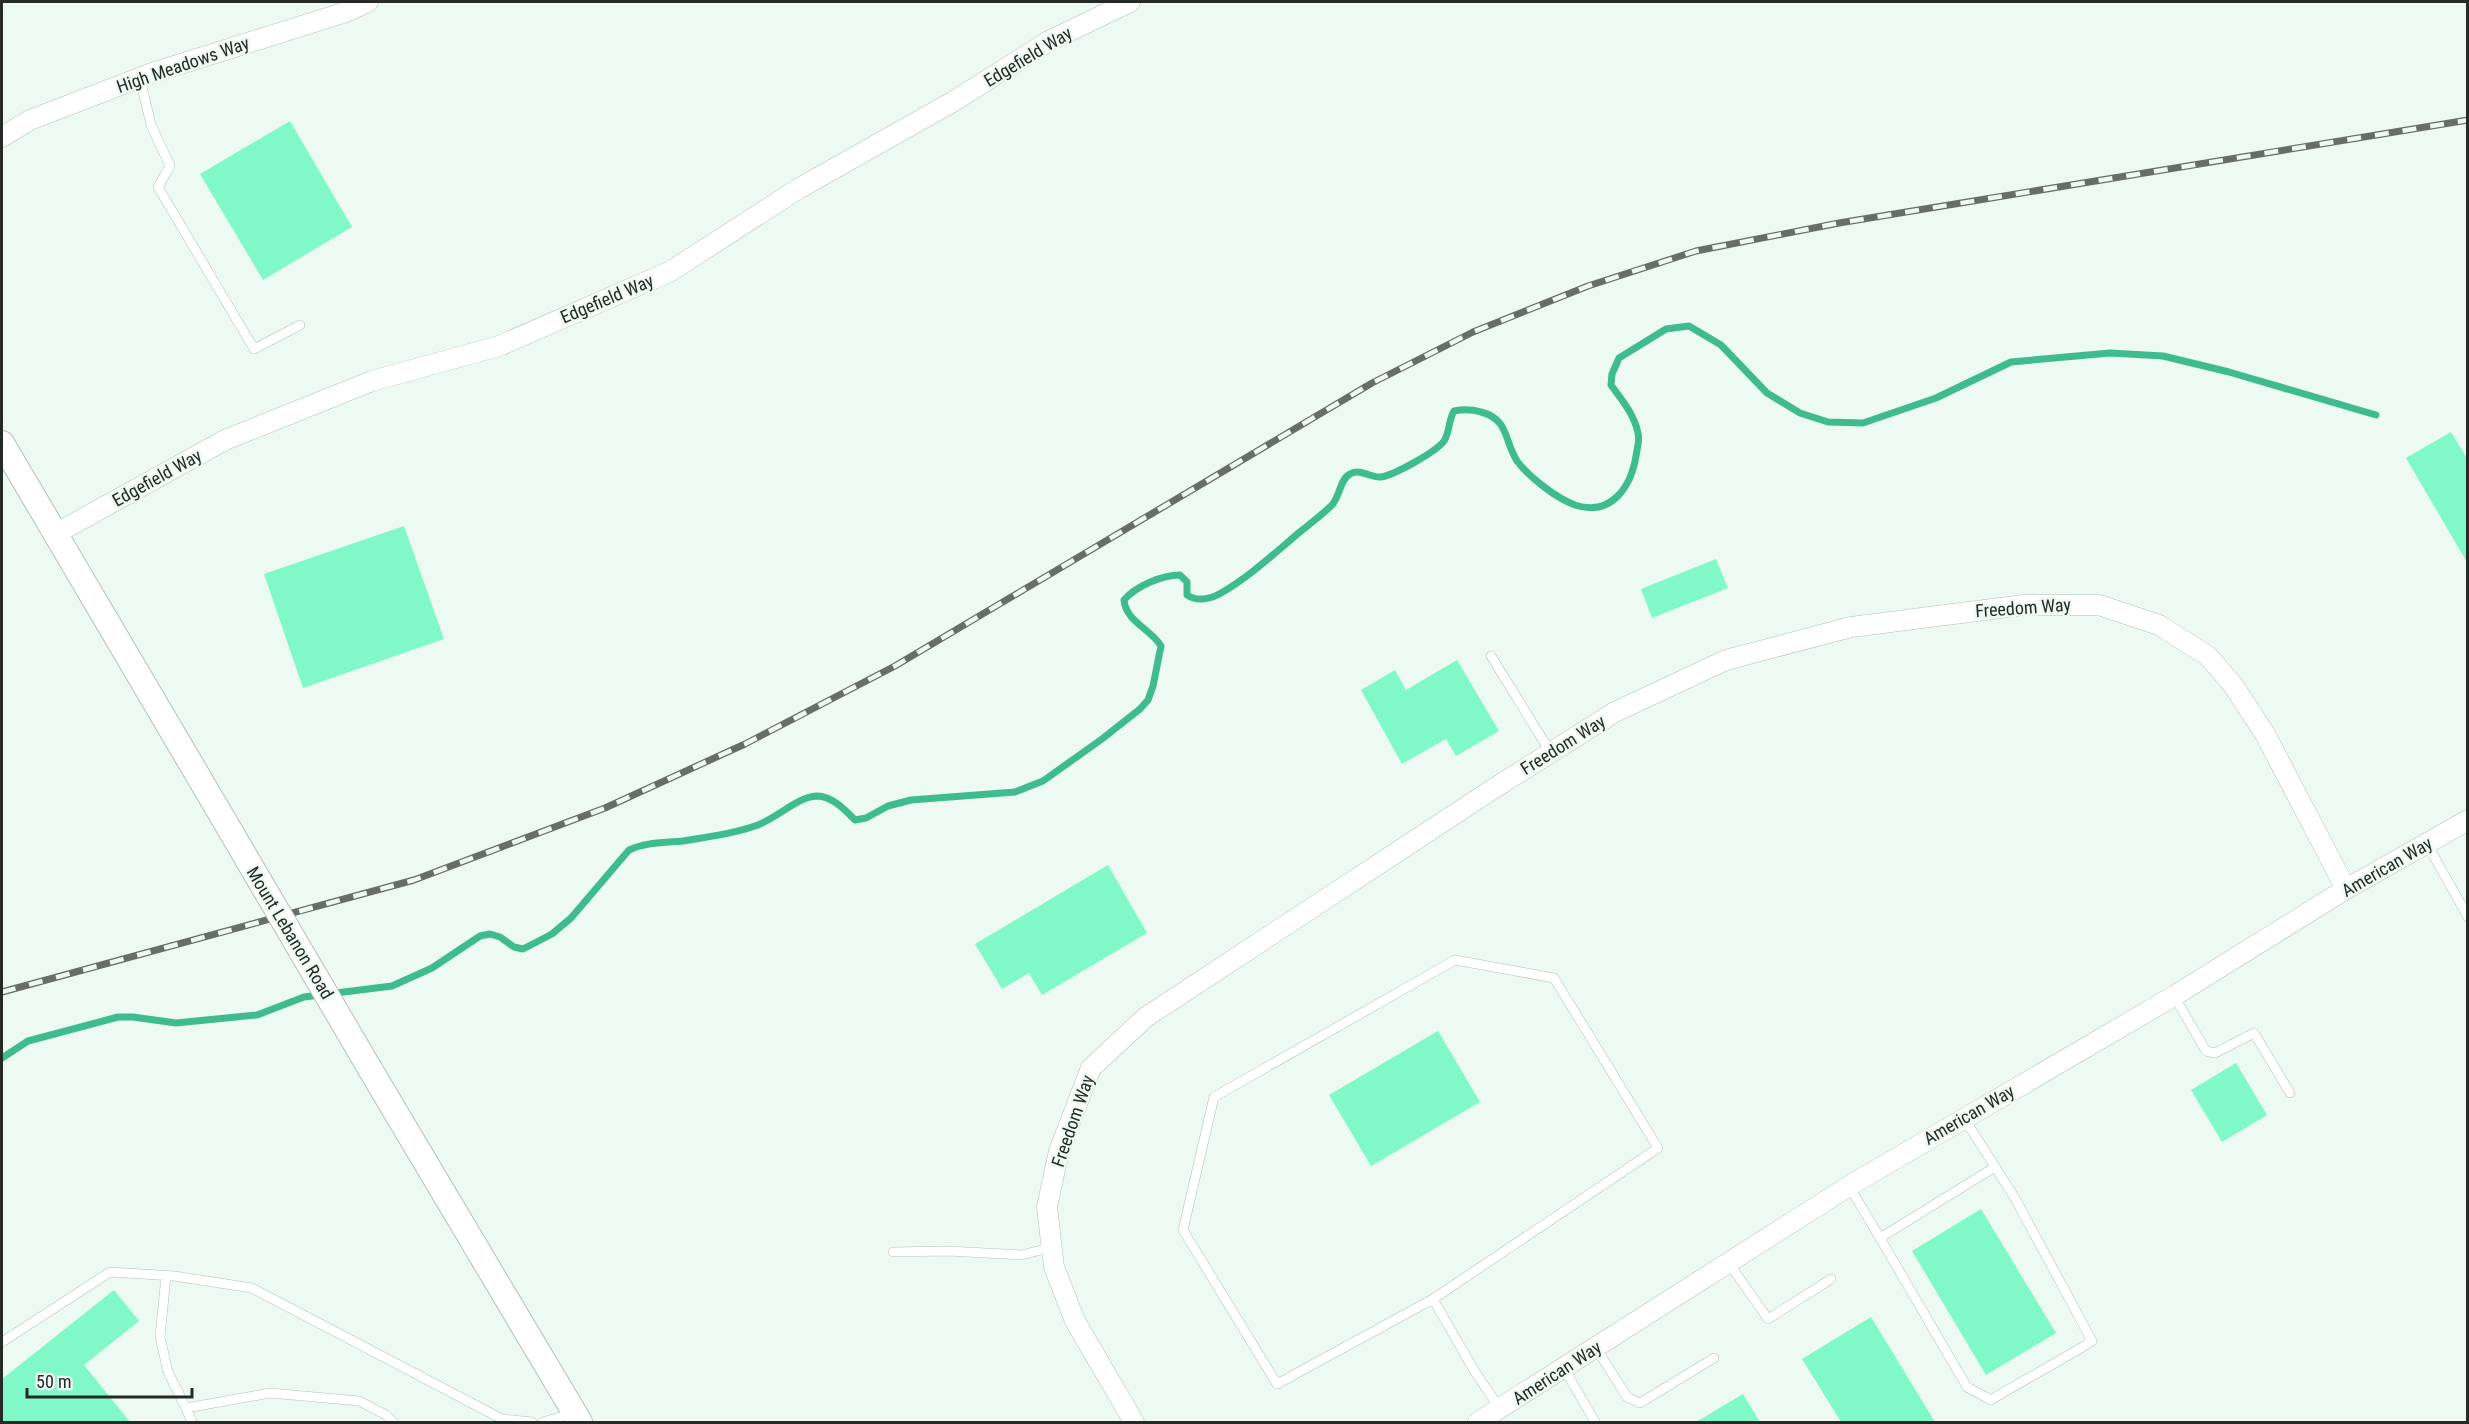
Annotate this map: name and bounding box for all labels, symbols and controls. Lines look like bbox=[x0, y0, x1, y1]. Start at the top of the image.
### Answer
street label: Edgefield Way bbox=[980, 22, 1076, 91]
street label: High Meadows Way bbox=[114, 32, 252, 97]
street label: Edgefield Way bbox=[557, 269, 657, 328]
street label: Edgefield Way bbox=[108, 444, 206, 511]
street label: Freedom Way bbox=[1975, 594, 2072, 621]
street label: Freedom Way bbox=[1517, 710, 1609, 779]
street label: American Way bbox=[2338, 832, 2436, 901]
street label: Mount Lebanon Road bbox=[243, 863, 338, 1003]
street label: Freedom Way bbox=[1047, 1072, 1098, 1169]
street label: American Way bbox=[1920, 1080, 2018, 1149]
street label: American Way bbox=[1509, 1336, 1605, 1409]
scale bar bbox=[27, 1361, 192, 1399]
text: 50 m bbox=[36, 1371, 71, 1392]

